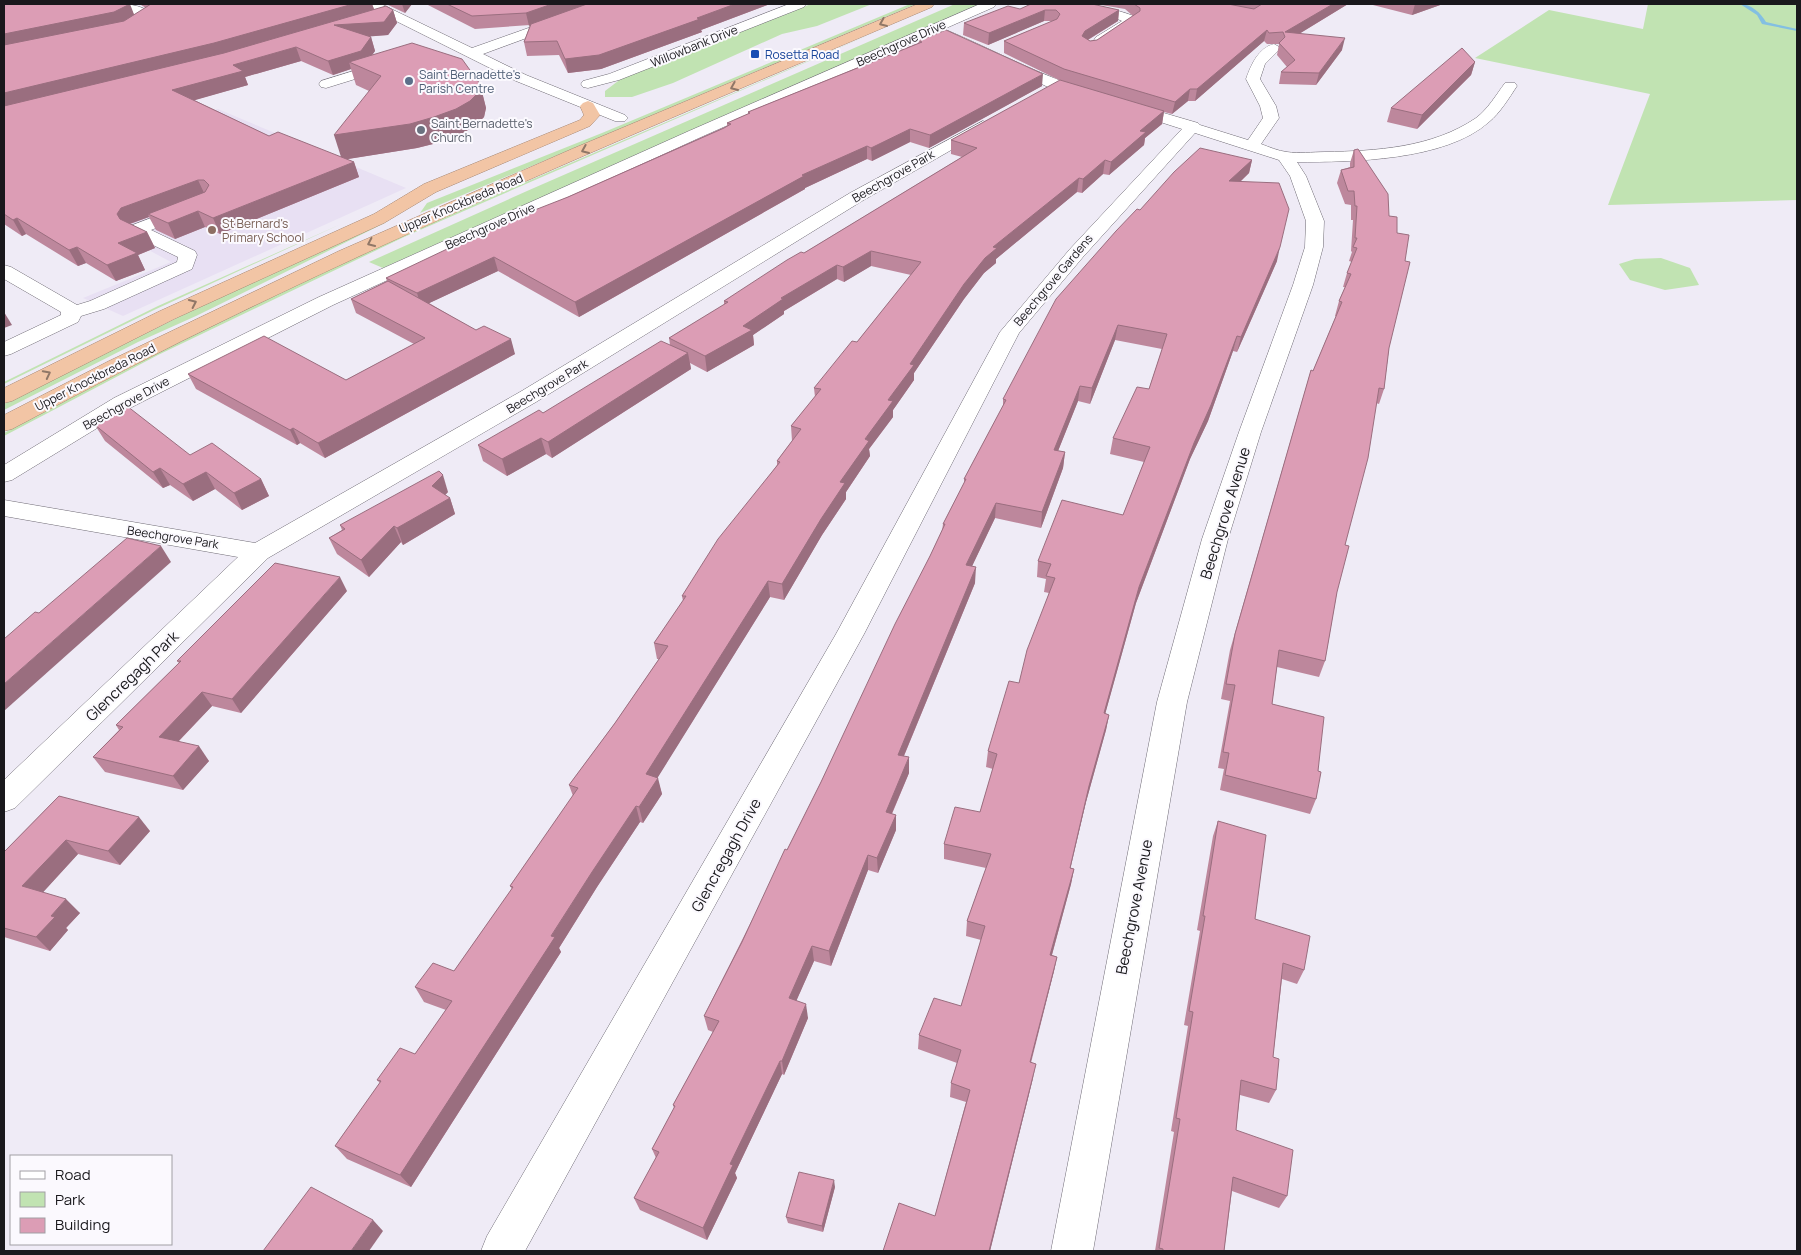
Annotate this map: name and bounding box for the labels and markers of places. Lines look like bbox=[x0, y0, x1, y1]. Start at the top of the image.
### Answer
place label: Rosetta Road bbox=[765, 46, 839, 63]
marker: Rosetta Road bbox=[749, 48, 761, 60]
place label: Saint Bernadette's Parish Centre bbox=[419, 66, 521, 97]
marker: Saint Bernadette's Parish Centre bbox=[403, 75, 415, 87]
place label: Saint Bernadette's Church bbox=[431, 115, 533, 146]
marker: Saint Bernadette's Church bbox=[415, 124, 427, 136]
place label: St Bernard's Primary School bbox=[222, 215, 304, 246]
marker: St Bernard's Primary School bbox=[206, 224, 218, 236]

